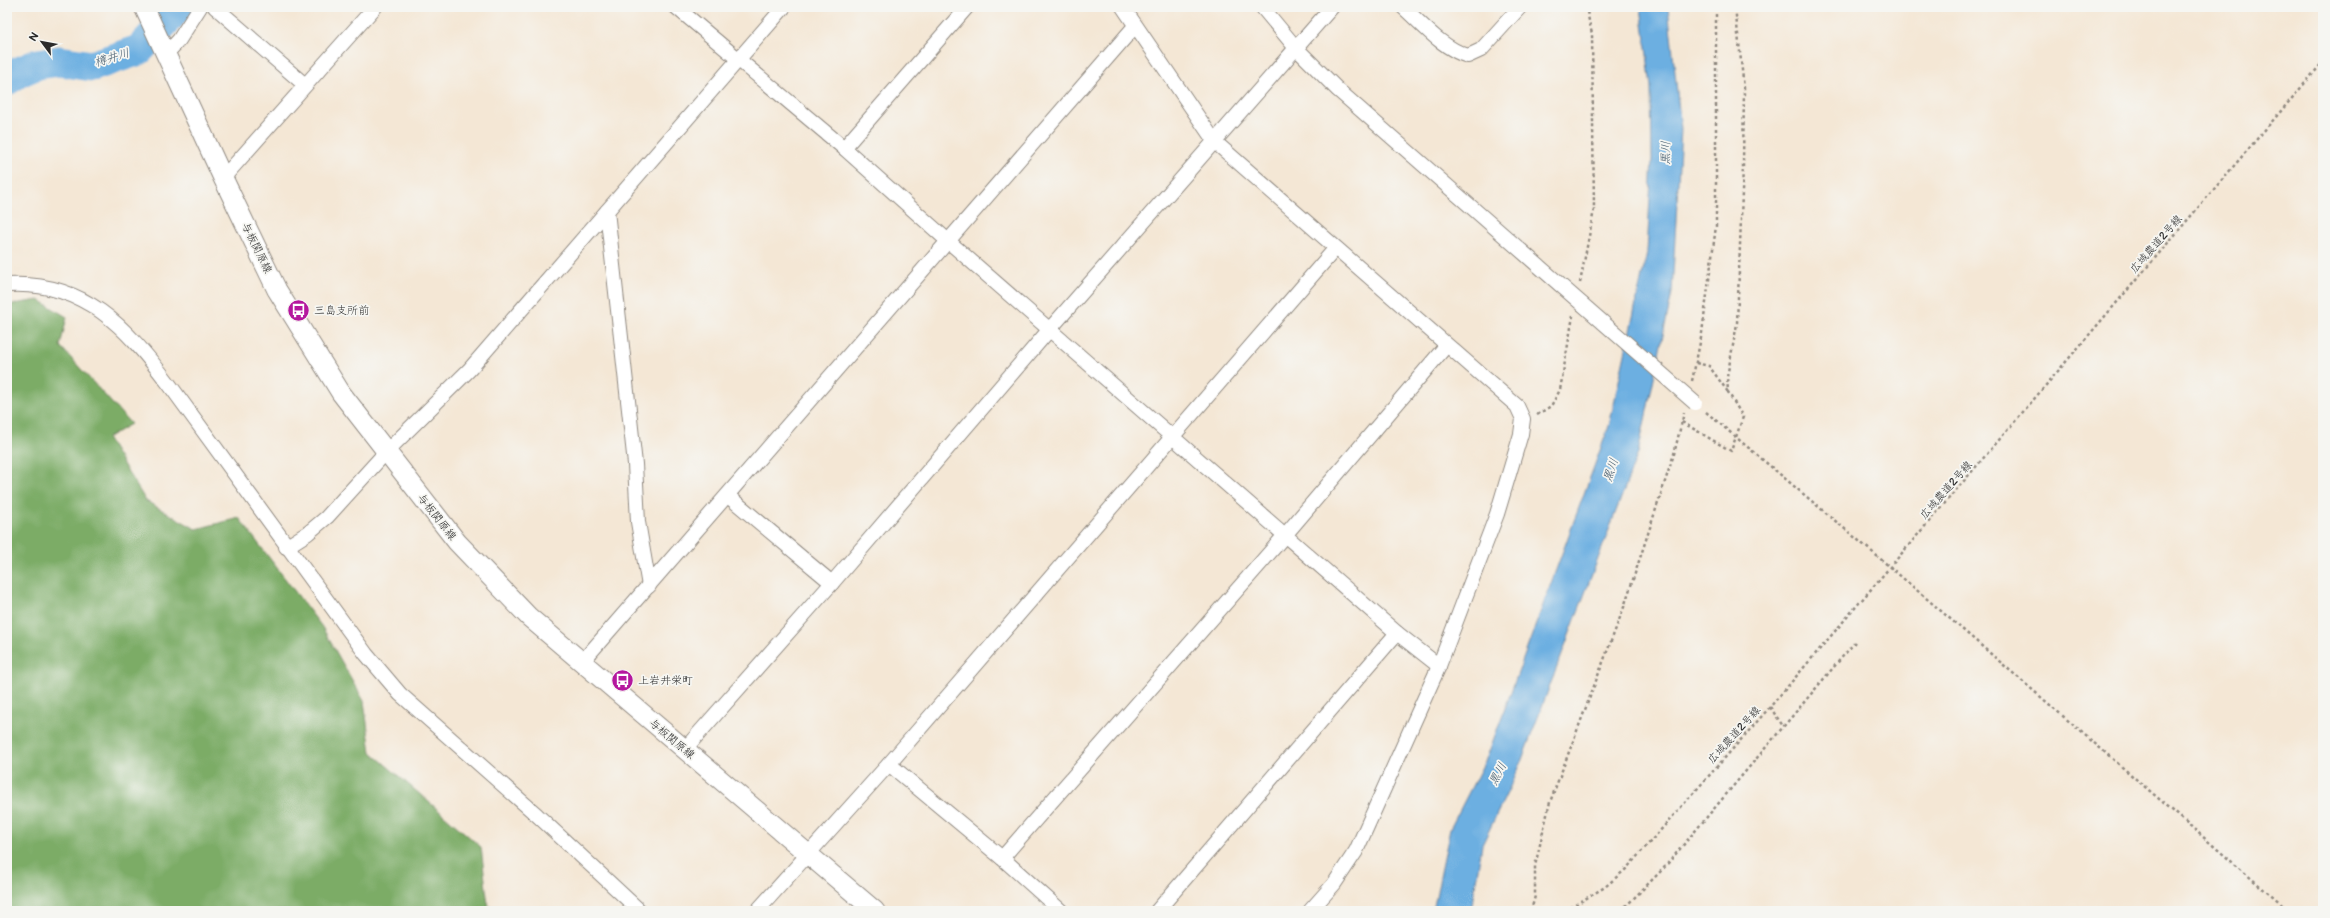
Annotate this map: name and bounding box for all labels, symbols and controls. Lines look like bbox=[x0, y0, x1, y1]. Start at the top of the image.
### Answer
north arrow bbox=[22, 22, 62, 62]
text: N bbox=[26, 30, 42, 44]
water label: 樽井川 bbox=[93, 46, 131, 70]
water label: 黒川 bbox=[1658, 141, 1674, 165]
street label: 広域農道2号線 bbox=[2127, 212, 2185, 276]
street label: 与板関原線 bbox=[239, 220, 275, 276]
bus stop icon: 三島支所前 bbox=[286, 297, 312, 323]
place label: 三島支所前 bbox=[314, 304, 369, 317]
water label: 黒川 bbox=[1600, 456, 1622, 484]
street label: 広域農道2号線 bbox=[1917, 458, 1975, 522]
street label: 与板関原線 bbox=[415, 491, 459, 543]
bus stop icon: 上岩井栄町 bbox=[609, 667, 635, 693]
place label: 上岩井栄町 bbox=[638, 674, 693, 687]
street label: 広域農道2号線 bbox=[1705, 704, 1763, 766]
street label: 与板関原線 bbox=[647, 716, 697, 762]
water label: 黒川 bbox=[1486, 760, 1510, 788]

